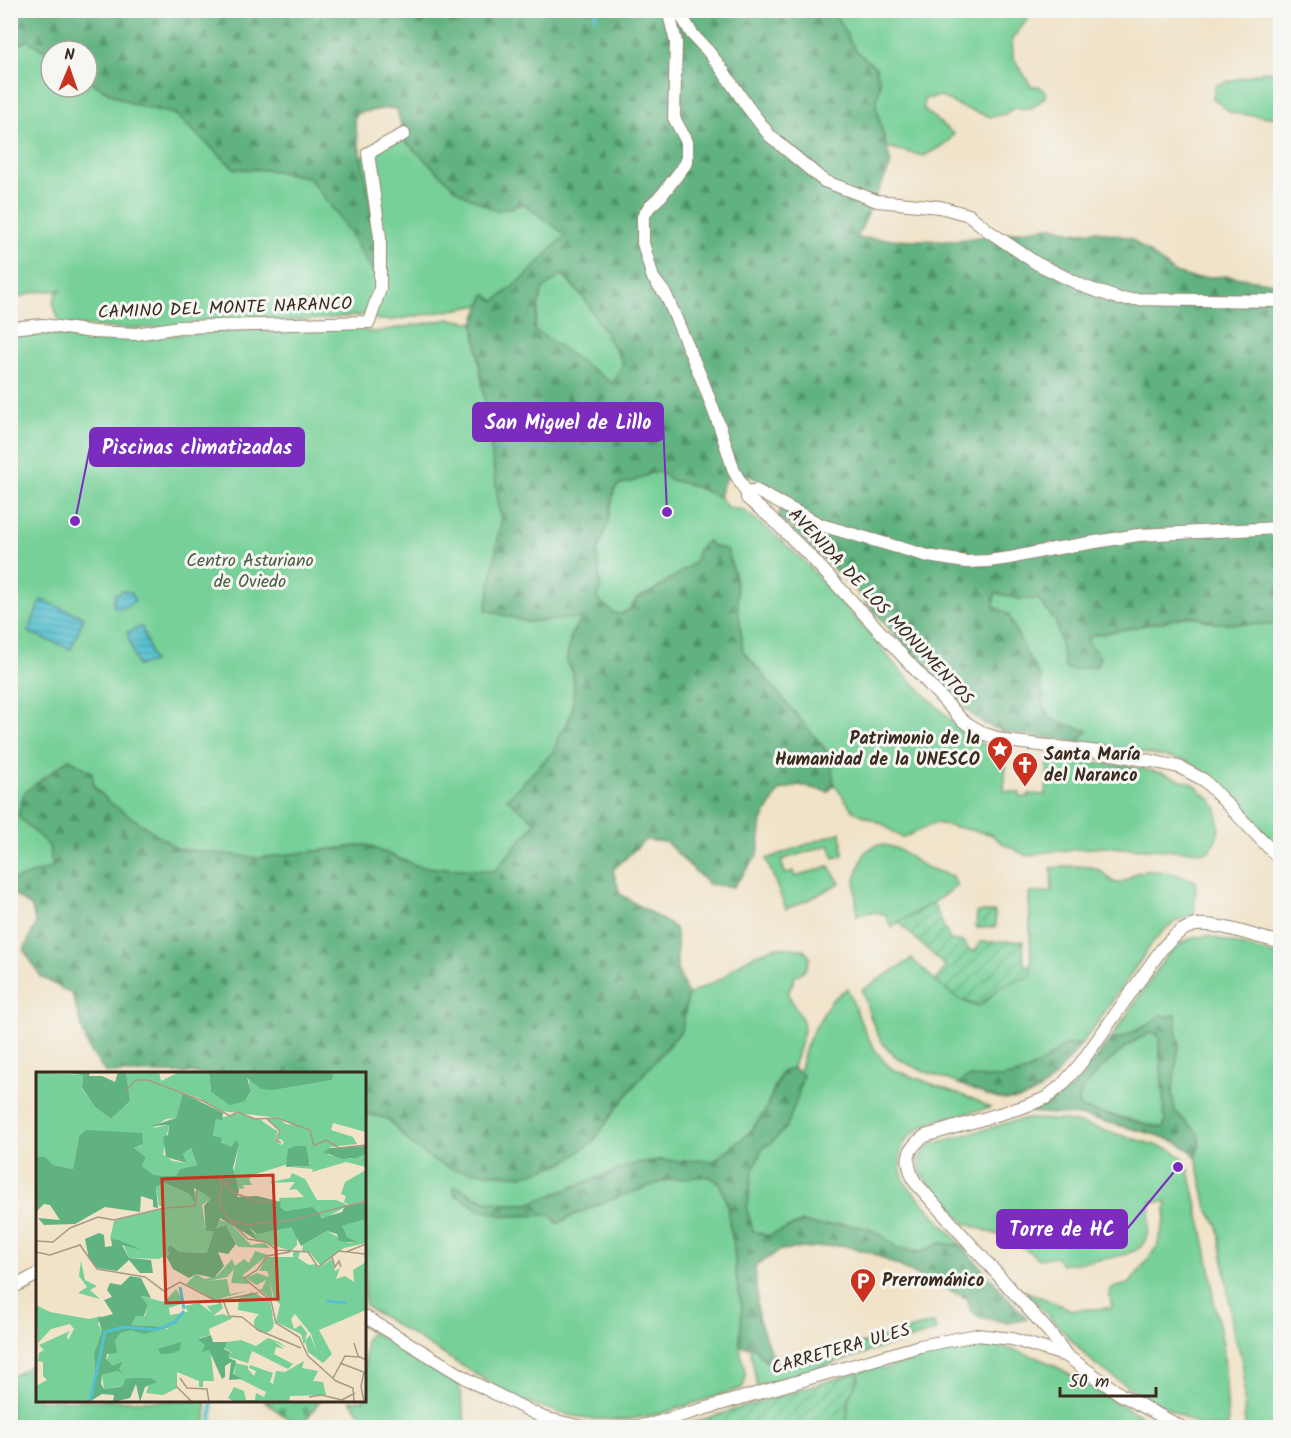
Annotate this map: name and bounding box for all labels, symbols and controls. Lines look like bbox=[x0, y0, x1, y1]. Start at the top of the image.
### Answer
north arrow bbox=[39, 39, 99, 99]
text: N bbox=[64, 43, 75, 68]
street label: CAMINO DEL MONTE NARANCO bbox=[97, 290, 353, 328]
callout: San Miguel de Lillo bbox=[473, 403, 663, 441]
text: San Miguel de Lillo bbox=[485, 408, 651, 440]
callout: Piscinas climatizadas bbox=[90, 428, 304, 466]
text: Piscinas climatizadas bbox=[102, 433, 293, 465]
street label: AVENIDA DE LOS MONUMENTOS bbox=[780, 502, 980, 713]
park label: Centro Asturiano de Oviedo bbox=[186, 547, 314, 597]
place label: Patrimonio de la Humanidad de la UNESCO bbox=[775, 725, 980, 775]
place icon: Patrimonio de la Humanidad de la UNESCO bbox=[985, 734, 1015, 772]
place label: Santa María del Naranco bbox=[1044, 741, 1140, 791]
church icon: Santa María del Naranco bbox=[1010, 750, 1040, 788]
inset map bbox=[36, 1072, 366, 1402]
callout: Torre de HC bbox=[997, 1210, 1127, 1248]
text: Torre de HC bbox=[1009, 1215, 1115, 1247]
parking icon: Prerrománico bbox=[848, 1266, 878, 1304]
place label: Prerrománico bbox=[882, 1267, 984, 1296]
street label: CARRETERA ULES bbox=[768, 1316, 914, 1384]
scale bar bbox=[1060, 1360, 1156, 1398]
text: 50 m bbox=[1069, 1368, 1109, 1397]

